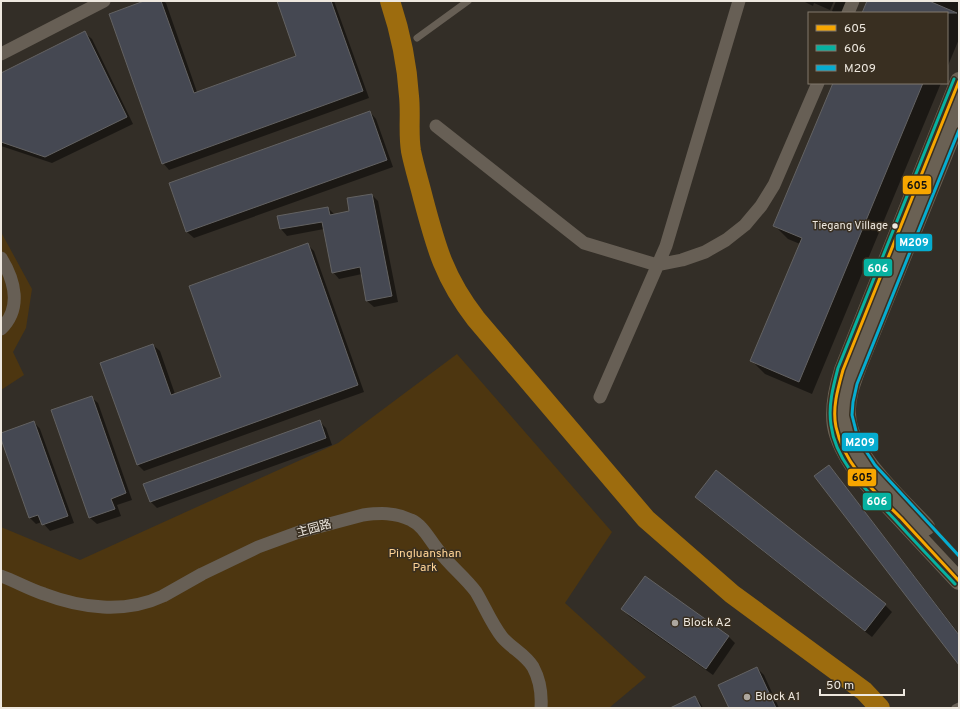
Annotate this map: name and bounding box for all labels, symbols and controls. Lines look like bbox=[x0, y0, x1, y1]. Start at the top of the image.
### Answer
legend bbox=[808, 12, 948, 84]
text: 605 bbox=[844, 21, 866, 37]
text: 606 bbox=[844, 41, 866, 57]
text: M209 bbox=[844, 61, 876, 77]
line badge: 605 bbox=[902, 175, 932, 195]
text: 605 bbox=[907, 179, 928, 193]
place label: Tiegang Village bbox=[812, 219, 888, 233]
marker: Tiegang Village bbox=[890, 221, 900, 231]
line badge: M209 bbox=[895, 233, 933, 252]
text: M209 bbox=[899, 236, 929, 250]
line badge: 606 bbox=[863, 258, 893, 277]
text: 606 bbox=[868, 262, 889, 276]
line badge: M209 bbox=[841, 432, 879, 452]
text: M209 bbox=[845, 436, 875, 450]
line badge: 605 bbox=[847, 468, 877, 487]
text: 605 bbox=[852, 471, 873, 485]
line badge: 606 bbox=[862, 492, 892, 511]
text: 606 bbox=[867, 495, 888, 509]
street label: 主园路 bbox=[295, 517, 333, 541]
park label: Pingluanshan Park bbox=[388, 546, 462, 576]
place label: Block A2 bbox=[683, 615, 731, 631]
marker: Block A2 bbox=[670, 618, 680, 628]
scale bar bbox=[820, 671, 904, 697]
text: 50 m bbox=[826, 678, 854, 694]
place label: Block A1 bbox=[755, 689, 800, 705]
marker: Block A1 bbox=[742, 692, 752, 702]

